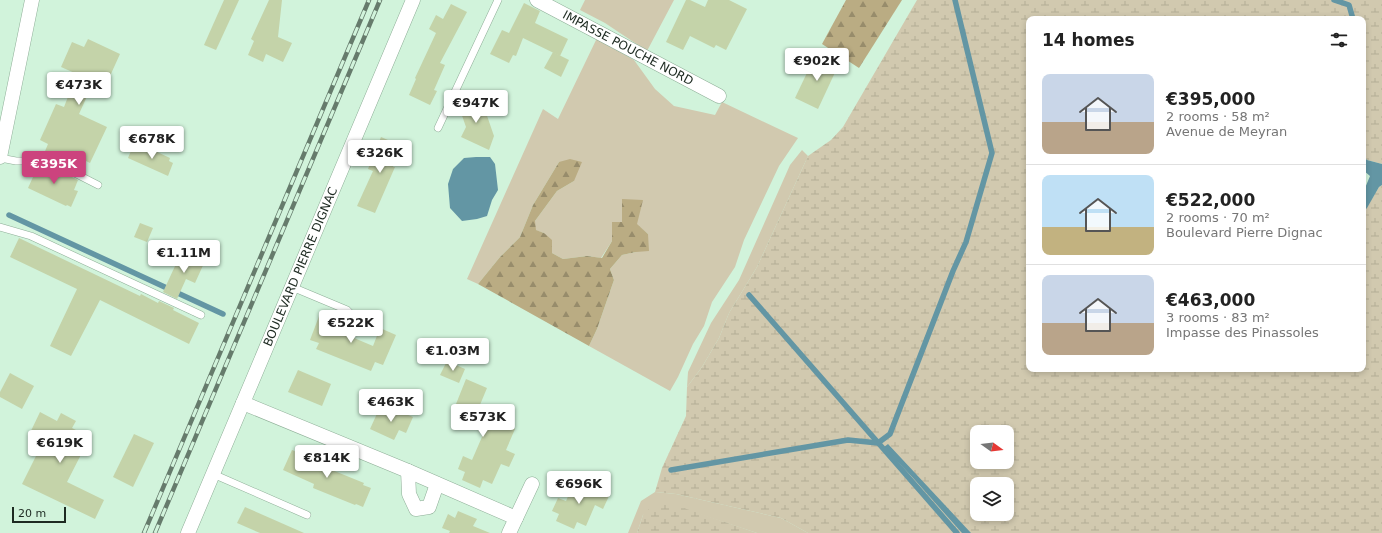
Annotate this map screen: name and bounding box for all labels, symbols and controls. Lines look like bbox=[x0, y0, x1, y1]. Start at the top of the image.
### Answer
street label: IMPASSE POUCHE NORD bbox=[560, 8, 696, 88]
icon: filters bbox=[1328, 29, 1350, 51]
text: 14 homes bbox=[1042, 30, 1135, 50]
pin: €902K bbox=[789, 48, 845, 82]
text: €902K bbox=[794, 53, 840, 68]
pin: €473K bbox=[51, 72, 107, 106]
text: €473K bbox=[56, 77, 102, 92]
text: €395,000 bbox=[1166, 89, 1255, 109]
pin: €947K bbox=[448, 90, 504, 124]
icon: home bbox=[1074, 90, 1122, 138]
text: €947K bbox=[453, 95, 499, 110]
text: 2 rooms · 58 m² bbox=[1166, 109, 1270, 124]
text: Avenue de Meyran bbox=[1166, 124, 1287, 139]
pin: €678K bbox=[124, 126, 180, 160]
text: €678K bbox=[129, 131, 175, 146]
pin: €326K bbox=[352, 140, 408, 174]
text: €326K bbox=[357, 145, 403, 160]
pin: €395K bbox=[26, 151, 82, 185]
text: €395K bbox=[31, 156, 77, 171]
street label: BOULEVARD PIERRE DIGNAC bbox=[261, 185, 340, 349]
text: €522,000 bbox=[1166, 190, 1255, 210]
icon: home bbox=[1074, 191, 1122, 239]
text: 2 rooms · 70 m² bbox=[1166, 210, 1270, 225]
text: Boulevard Pierre Dignac bbox=[1166, 225, 1323, 240]
pin: €1.11M bbox=[151, 240, 217, 274]
text: €1.11M bbox=[157, 245, 211, 260]
text: €463,000 bbox=[1166, 290, 1255, 310]
icon: home bbox=[1074, 291, 1122, 339]
pin: €522K bbox=[323, 310, 379, 344]
text: 3 rooms · 83 m² bbox=[1166, 310, 1270, 325]
text: €522K bbox=[328, 315, 374, 330]
text: Impasse des Pinassoles bbox=[1166, 325, 1319, 340]
pin: €1.03M bbox=[420, 338, 486, 372]
text: €1.03M bbox=[426, 343, 480, 358]
pin: €463K bbox=[363, 389, 419, 423]
text: €463K bbox=[368, 394, 414, 409]
pin: €573K bbox=[455, 404, 511, 438]
text: €573K bbox=[460, 409, 506, 424]
north arrow bbox=[970, 425, 1014, 469]
map controls bbox=[970, 425, 1014, 521]
pin: €619K bbox=[32, 430, 88, 464]
text: €619K bbox=[37, 435, 83, 450]
pin: €814K bbox=[299, 445, 355, 479]
text: €814K bbox=[304, 450, 350, 465]
pin: €696K bbox=[551, 471, 607, 505]
text: €696K bbox=[556, 476, 602, 491]
button: layers bbox=[970, 477, 1014, 521]
scale bar bbox=[12, 505, 66, 524]
text: 20 m bbox=[18, 507, 46, 520]

